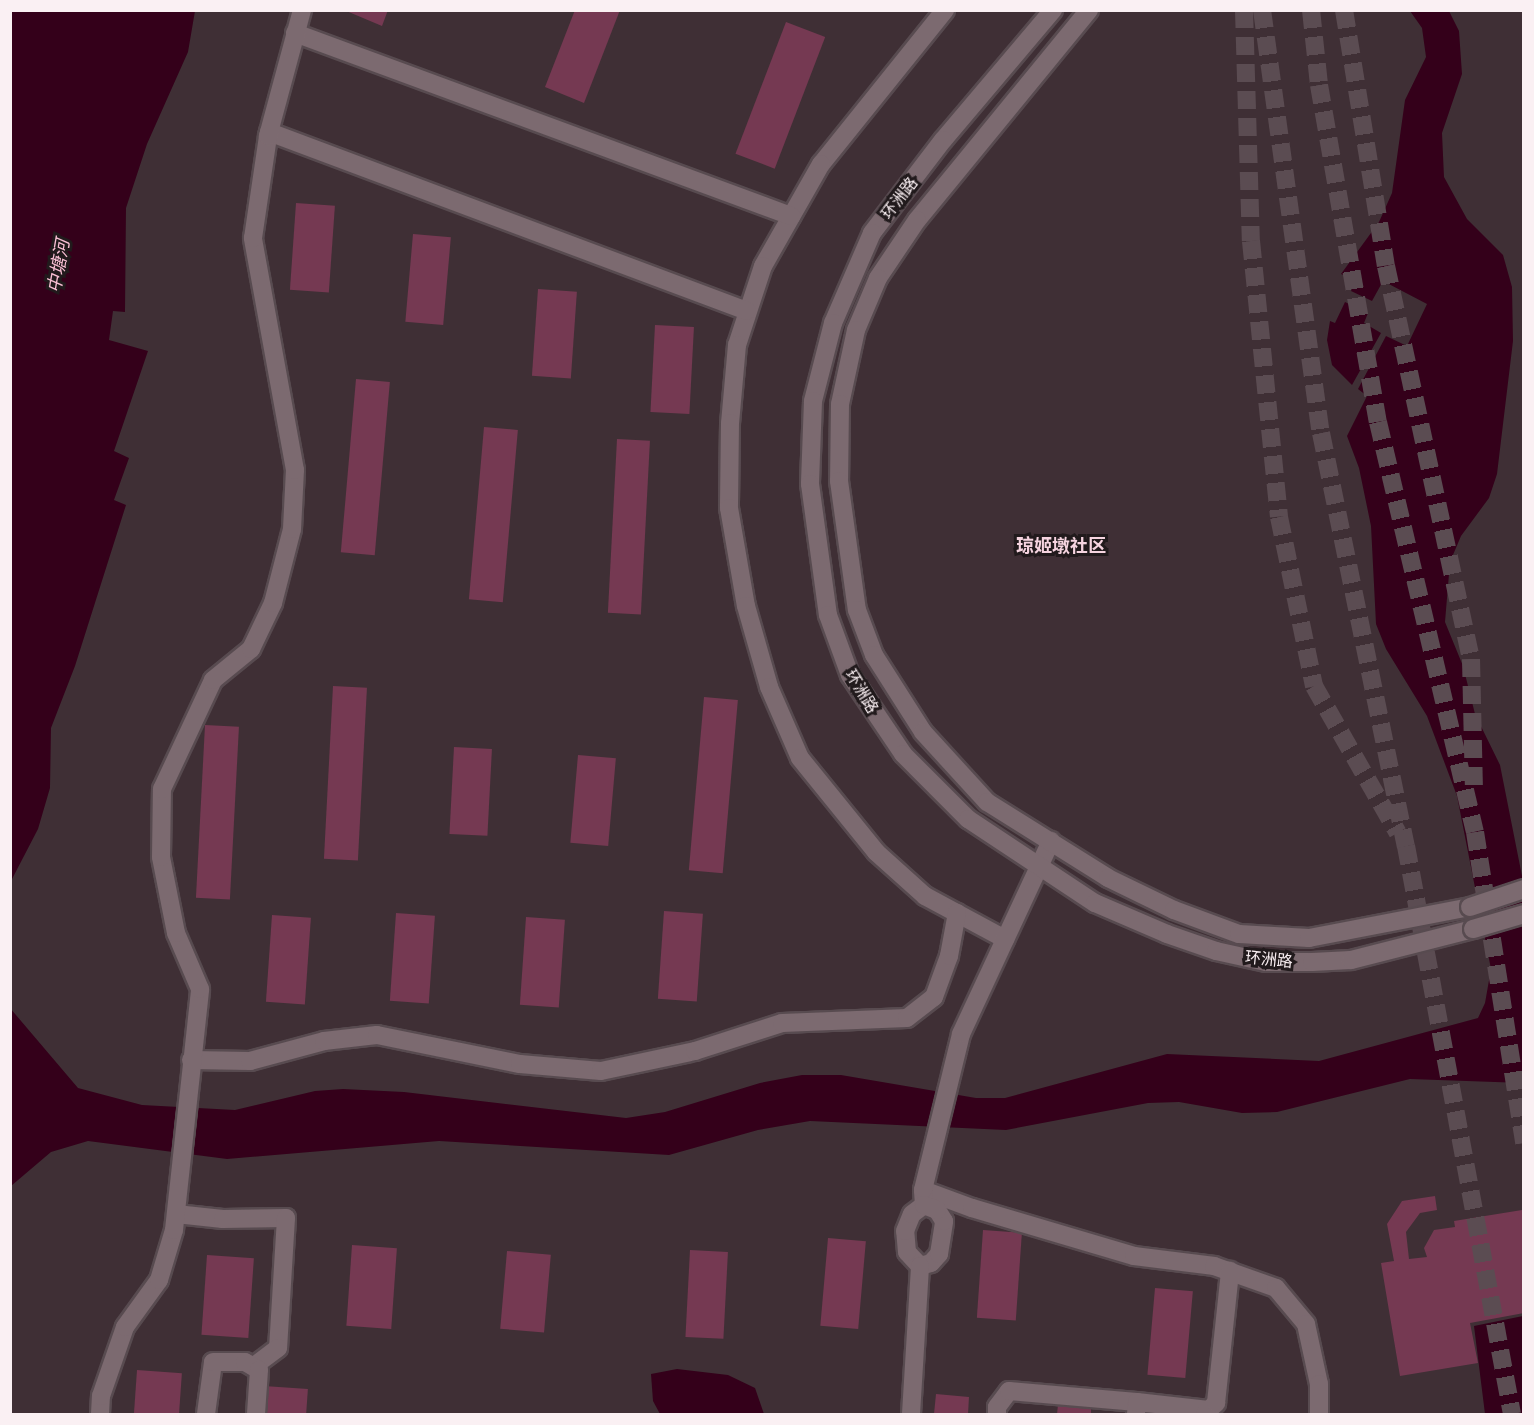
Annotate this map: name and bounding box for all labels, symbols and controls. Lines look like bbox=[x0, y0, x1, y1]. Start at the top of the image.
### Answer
street label: 环洲路 bbox=[877, 173, 921, 223]
water label: 中塘河 bbox=[43, 238, 73, 294]
district label: 琼姬墩社区 bbox=[1016, 534, 1106, 556]
street label: 环洲路 bbox=[841, 665, 883, 717]
street label: 环洲路 bbox=[1244, 947, 1294, 971]

